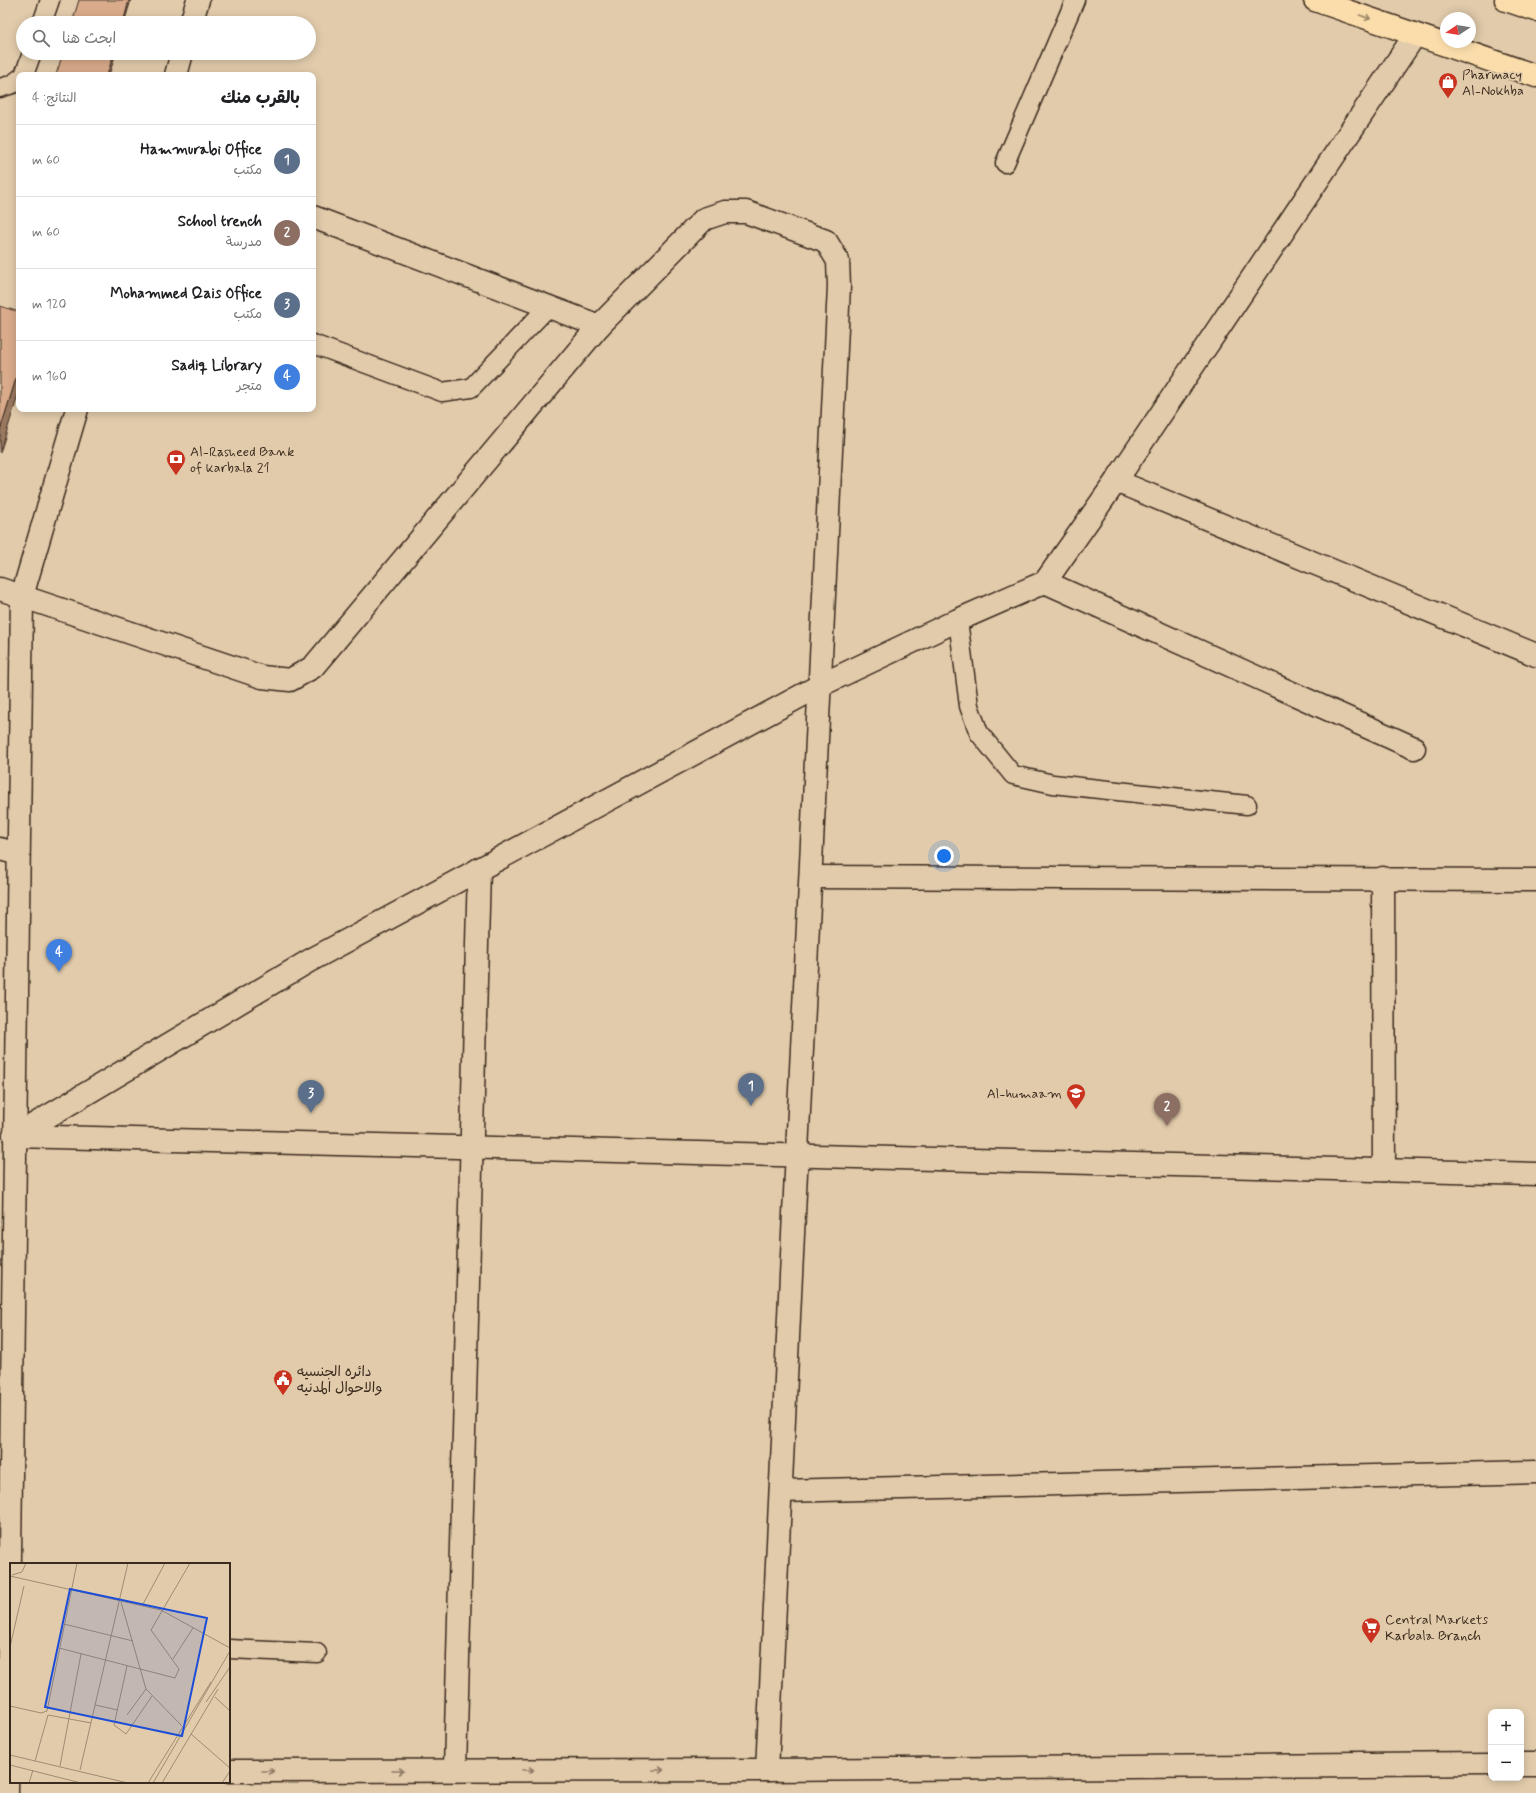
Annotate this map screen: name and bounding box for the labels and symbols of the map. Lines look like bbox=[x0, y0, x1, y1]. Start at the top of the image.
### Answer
north arrow bbox=[1440, 12, 1476, 48]
one-way arrow bbox=[1358, 14, 1370, 22]
place label: Pharmacy Al-Nokhba bbox=[1462, 66, 1524, 100]
shop icon: Pharmacy Al-Nokhba bbox=[1437, 71, 1459, 99]
place label: Al-Rasheed Bank of karbala 21 bbox=[190, 443, 294, 477]
bank icon: Al-Rasheed Bank of karbala 21 bbox=[165, 448, 187, 476]
your location bbox=[934, 846, 954, 866]
pin: 4 bbox=[46, 939, 72, 972]
pin: 1 bbox=[738, 1073, 764, 1106]
pin: 3 bbox=[298, 1080, 324, 1113]
school or university icon: Al-humaam bbox=[1065, 1082, 1087, 1110]
place label: Al-humaam bbox=[987, 1085, 1062, 1103]
pin: 2 bbox=[1154, 1093, 1180, 1126]
place label: دائره الجنسيه والاحوال المدنيه bbox=[297, 1363, 383, 1397]
public building icon: دائره الجنسيه والاحوال المدنيه bbox=[272, 1368, 294, 1396]
inset map bbox=[10, 1563, 230, 1783]
place label: Central Markets Karbala Branch bbox=[1385, 1611, 1488, 1645]
supermarket icon: Central Markets Karbala Branch bbox=[1360, 1616, 1382, 1644]
one-way arrow bbox=[521, 1766, 534, 1774]
one-way arrow bbox=[651, 1766, 664, 1774]
one-way arrow bbox=[261, 1767, 274, 1775]
one-way arrow bbox=[391, 1767, 404, 1775]

